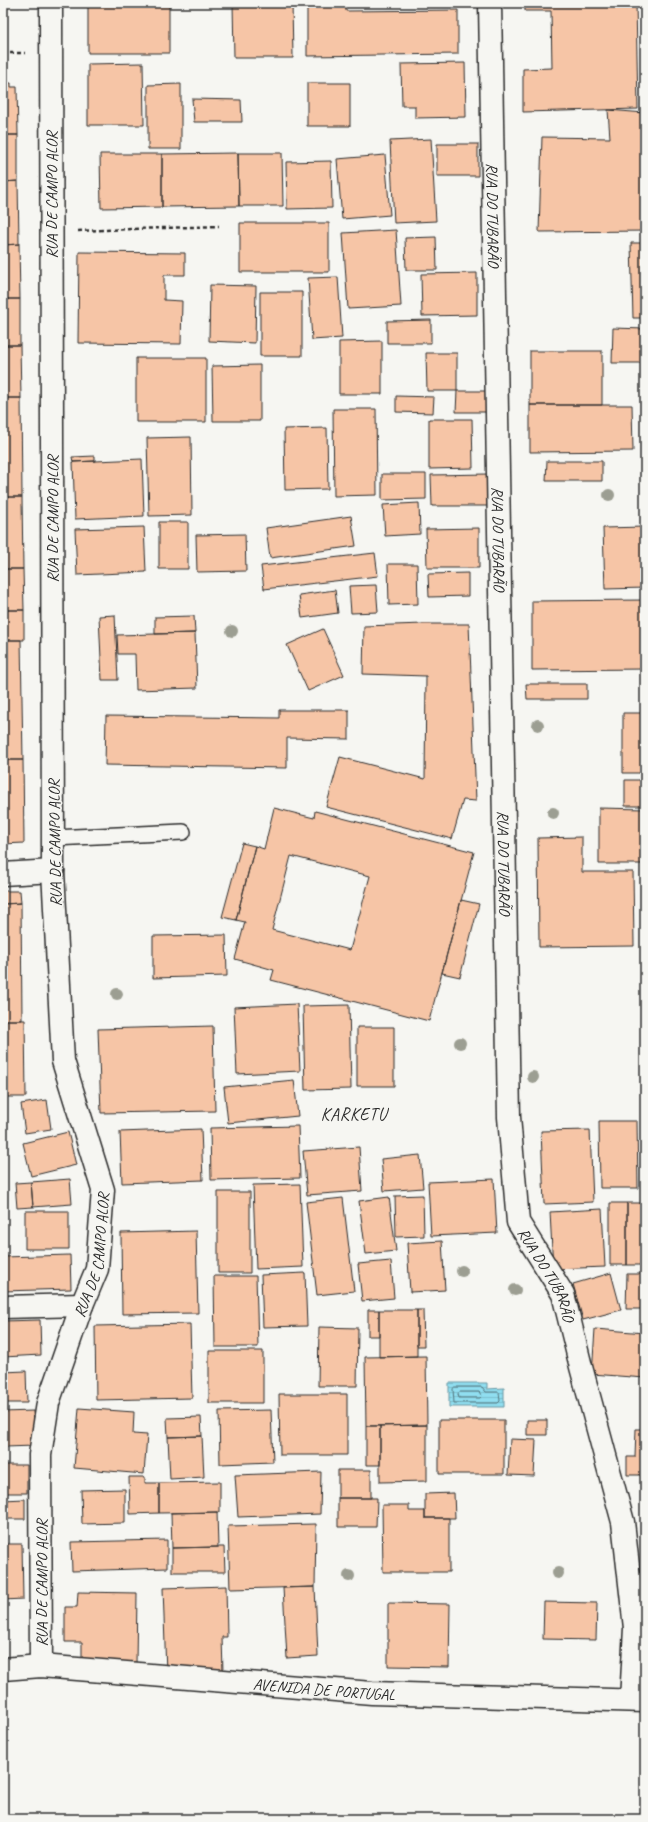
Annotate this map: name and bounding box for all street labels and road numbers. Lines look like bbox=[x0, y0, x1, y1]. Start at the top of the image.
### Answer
street label: RUA DE CAMPO ALOR bbox=[42, 129, 62, 259]
street label: RUA DO TUBARÃO bbox=[482, 163, 504, 269]
street label: RUA DE CAMPO ALOR bbox=[43, 453, 63, 583]
street label: RUA DO TUBARÃO bbox=[487, 487, 509, 593]
street label: RUA DE CAMPO ALOR bbox=[44, 777, 66, 907]
street label: RUA DO TUBARÃO bbox=[493, 811, 515, 917]
street label: RUA DE CAMPO ALOR bbox=[70, 1190, 114, 1320]
street label: RUA DO TUBARÃO bbox=[513, 1224, 579, 1326]
street label: RUA DE CAMPO ALOR bbox=[32, 1517, 52, 1647]
street label: AVENIDA DE PORTUGAL bbox=[252, 1674, 395, 1705]

